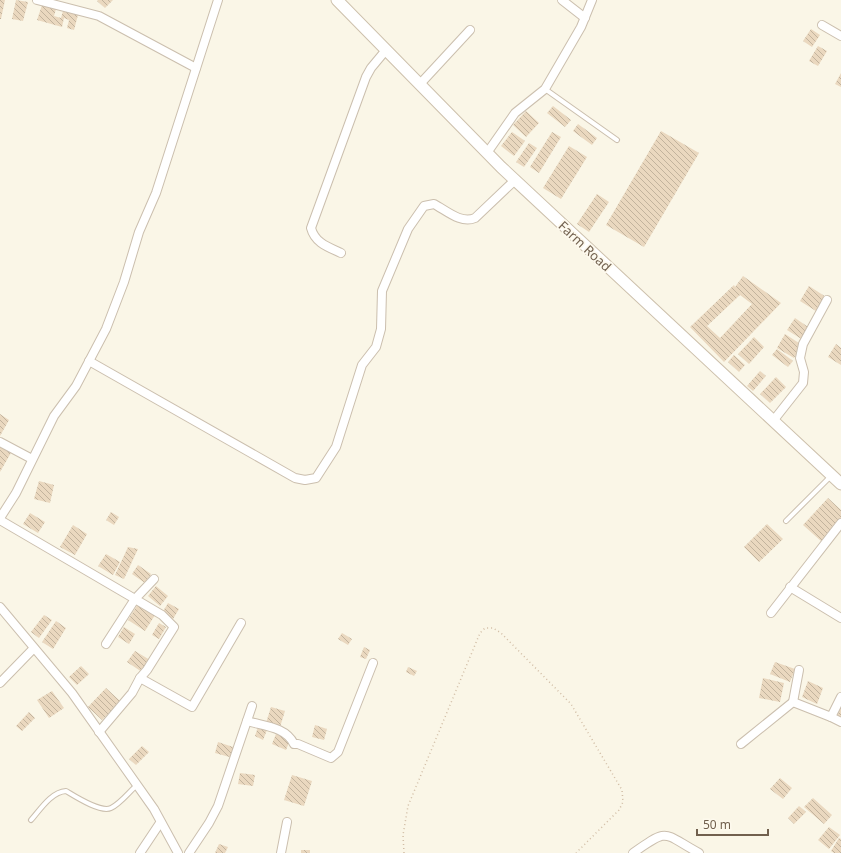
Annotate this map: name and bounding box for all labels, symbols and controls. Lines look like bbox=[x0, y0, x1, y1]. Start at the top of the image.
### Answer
street label: Farm Road bbox=[555, 217, 615, 275]
scale bar bbox=[697, 811, 768, 837]
text: 50 m bbox=[703, 816, 731, 833]

